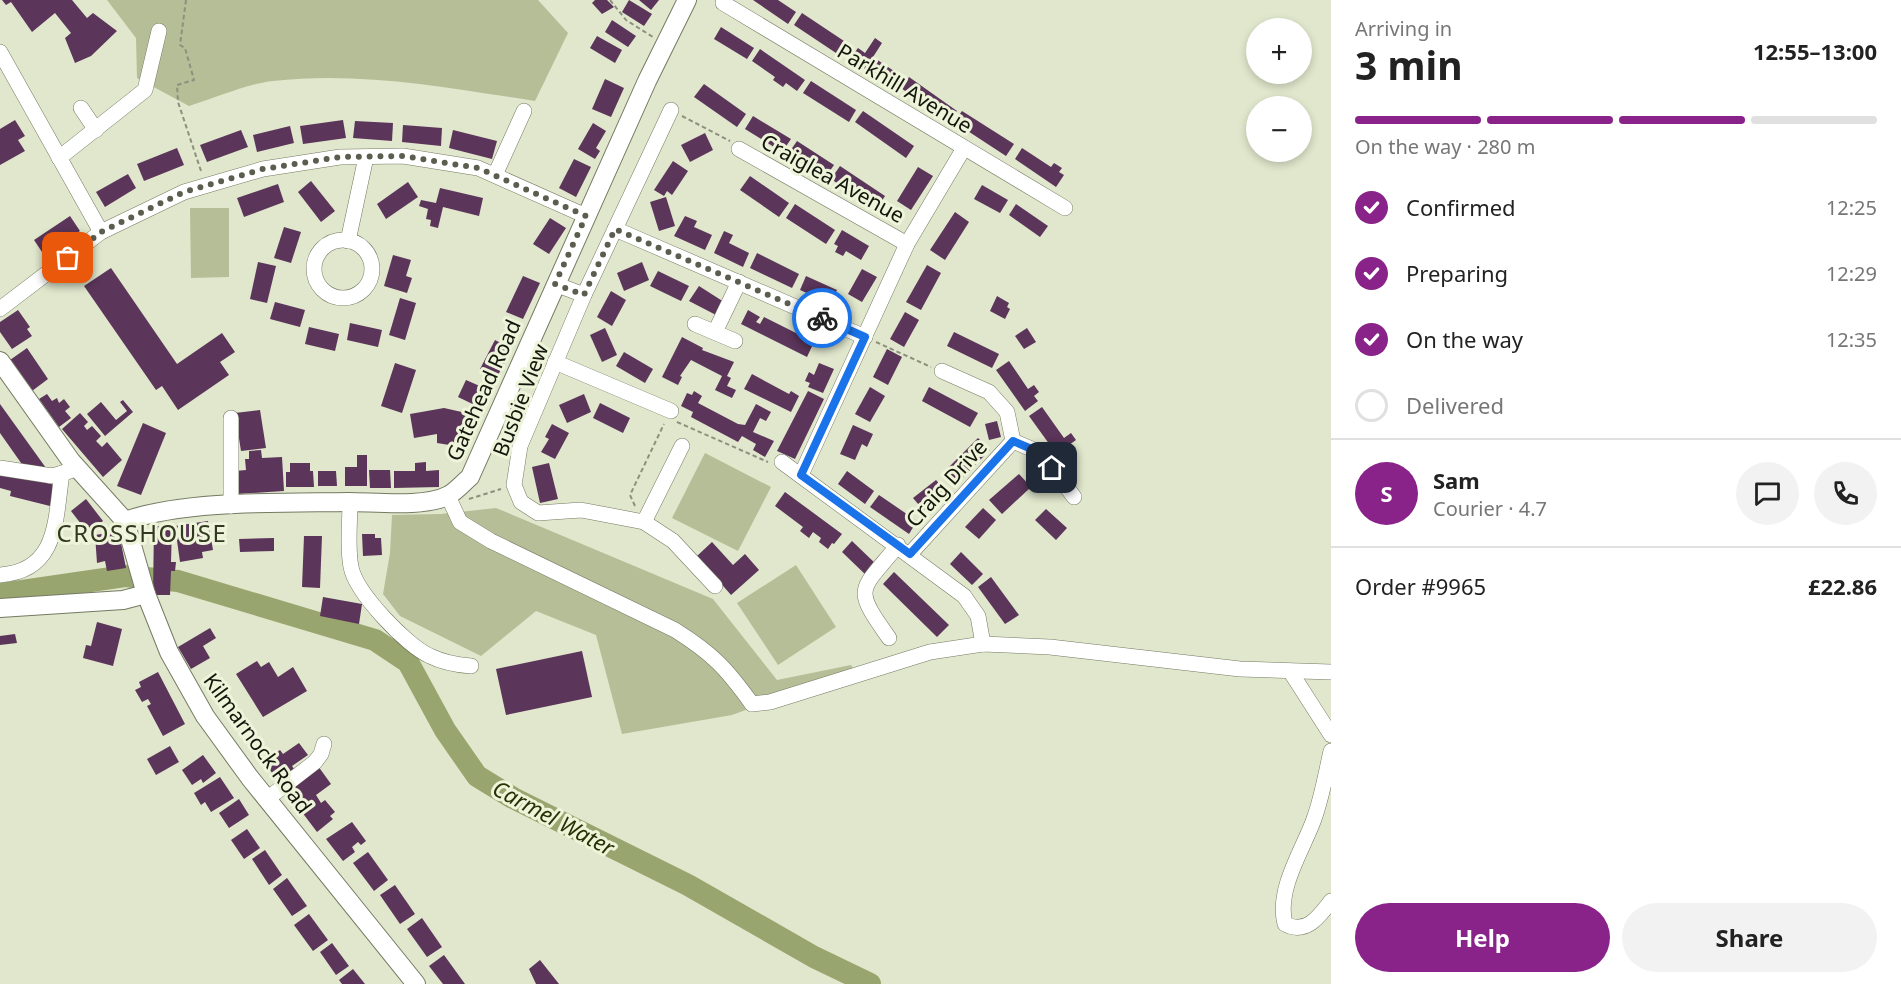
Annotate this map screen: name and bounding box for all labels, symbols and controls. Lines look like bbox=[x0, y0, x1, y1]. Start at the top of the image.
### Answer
text: Arriving in bbox=[1355, 15, 1452, 42]
map controls bbox=[1246, 18, 1312, 162]
button: + bbox=[1246, 18, 1312, 84]
text: 12:55–13:00 bbox=[1753, 36, 1877, 66]
street label: Parkhill Avenue bbox=[832, 37, 978, 139]
text: 3 min bbox=[1355, 38, 1462, 91]
button: − bbox=[1246, 96, 1312, 162]
street label: Craiglea Avenue bbox=[756, 127, 910, 229]
text: On the way · 280 m bbox=[1355, 133, 1535, 160]
icon: check bbox=[1355, 191, 1388, 224]
text: Confirmed bbox=[1406, 192, 1516, 222]
text: 12:25 bbox=[1826, 194, 1877, 221]
pin bbox=[42, 232, 93, 283]
icon: bag bbox=[51, 241, 84, 274]
icon: check bbox=[1355, 257, 1388, 290]
text: Preparing bbox=[1406, 258, 1508, 288]
text: 12:29 bbox=[1826, 260, 1877, 287]
courier bbox=[792, 288, 852, 348]
icon: bike bbox=[806, 302, 839, 335]
street label: Gatehead Road bbox=[439, 315, 527, 465]
icon: check bbox=[1355, 323, 1388, 356]
text: On the way bbox=[1406, 324, 1523, 354]
text: 12:35 bbox=[1826, 326, 1877, 353]
street label: Busbie View bbox=[486, 339, 554, 460]
text: Delivered bbox=[1406, 390, 1504, 420]
street label: Craig Drive bbox=[899, 433, 993, 533]
pin bbox=[1026, 442, 1077, 493]
icon: home bbox=[1035, 451, 1068, 484]
button: chat bbox=[1736, 462, 1799, 525]
button: phone bbox=[1814, 462, 1877, 525]
text: Sam bbox=[1433, 465, 1480, 495]
text: S bbox=[1380, 478, 1393, 508]
text: Courier · 4.7 bbox=[1433, 495, 1547, 522]
district label: CROSSHOUSE bbox=[57, 516, 227, 549]
text: Order #9965 bbox=[1355, 571, 1486, 601]
text: £22.86 bbox=[1808, 571, 1877, 601]
street label: Kilmarnock Road bbox=[198, 667, 318, 819]
water label: Carmel Water bbox=[488, 772, 621, 862]
button: Help bbox=[1355, 903, 1610, 972]
button: Share bbox=[1622, 903, 1877, 972]

